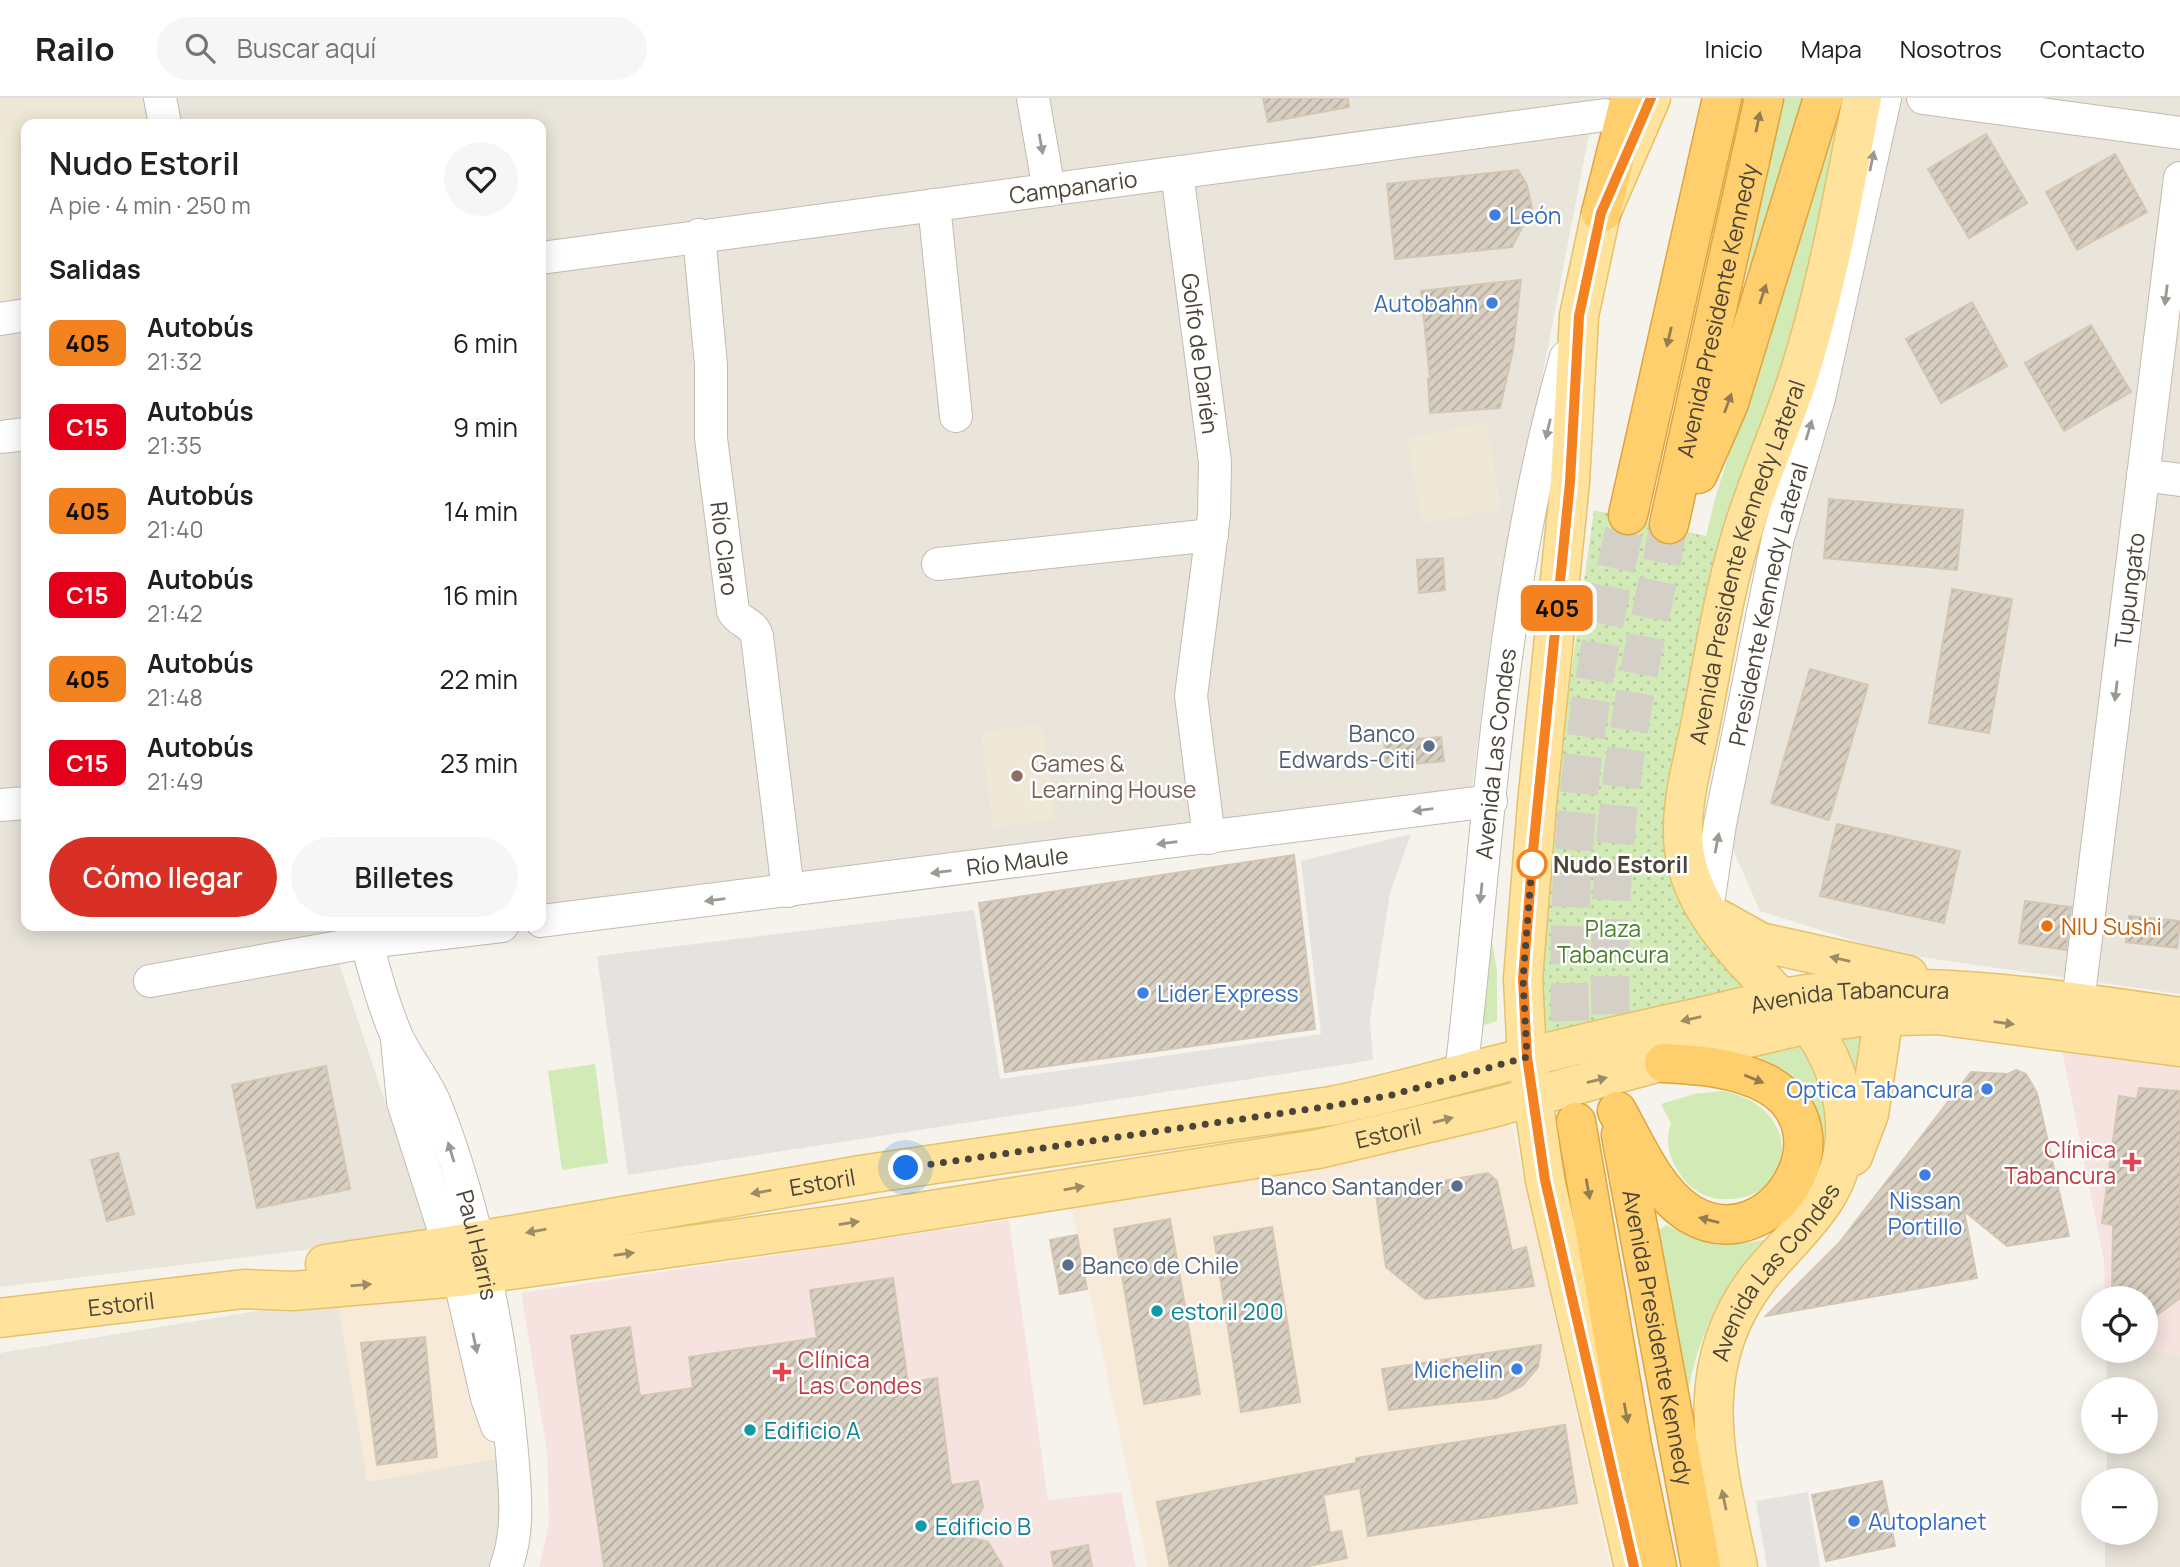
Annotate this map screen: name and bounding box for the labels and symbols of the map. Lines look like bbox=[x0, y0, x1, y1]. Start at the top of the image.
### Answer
one-way arrow bbox=[1753, 111, 1764, 133]
one-way arrow bbox=[1036, 133, 1047, 155]
one-way arrow bbox=[1866, 150, 1877, 172]
street label: Avenida Presidente Kennedy bbox=[1668, 160, 1765, 460]
street label: Campanario bbox=[1007, 162, 1139, 211]
place label: León bbox=[1509, 199, 1561, 231]
marker: León bbox=[1487, 207, 1503, 223]
street label: Golfo de Darién bbox=[1174, 271, 1227, 436]
one-way arrow bbox=[1758, 283, 1769, 304]
one-way arrow bbox=[2160, 284, 2171, 306]
place label: Autobahn bbox=[1374, 287, 1478, 319]
marker: Autobahn bbox=[1484, 295, 1500, 311]
one-way arrow bbox=[1663, 326, 1674, 348]
street label: Avenida Presidente Kennedy Lateral bbox=[1686, 375, 1810, 747]
one-way arrow bbox=[1723, 393, 1734, 414]
one-way arrow bbox=[1542, 418, 1553, 440]
one-way arrow bbox=[1804, 419, 1815, 440]
street label: Presidente Kennedy Lateral bbox=[1722, 461, 1814, 749]
street label: Río Claro bbox=[703, 500, 747, 597]
street label: Tupungato bbox=[2106, 531, 2152, 650]
line badge: 405 bbox=[1517, 585, 1597, 631]
street label: Avenida Las Condes bbox=[1467, 646, 1523, 861]
one-way arrow bbox=[2110, 680, 2121, 702]
place label: Banco Edwards-Citi bbox=[1279, 717, 1415, 775]
marker: Banco Edwards-Citi bbox=[1421, 738, 1437, 754]
place label: Games & Learning House bbox=[1031, 747, 1196, 805]
marker: Games & Learning House bbox=[1009, 768, 1025, 784]
one-way arrow bbox=[1412, 804, 1434, 815]
one-way arrow bbox=[1711, 832, 1722, 854]
one-way arrow bbox=[1156, 838, 1178, 849]
street label: Río Maule bbox=[964, 839, 1070, 883]
place label: Nudo Estoril bbox=[1553, 848, 1688, 880]
marker: Nudo Estoril bbox=[1517, 849, 1547, 879]
one-way arrow bbox=[930, 866, 952, 877]
one-way arrow bbox=[1475, 882, 1486, 904]
one-way arrow bbox=[704, 894, 726, 905]
place label: NIU Sushi bbox=[2061, 910, 2162, 942]
park label: Plaza Tabancura bbox=[1557, 912, 1669, 970]
marker: NIU Sushi bbox=[2039, 918, 2055, 934]
one-way arrow bbox=[1829, 954, 1851, 965]
street label: Avenida Tabancura bbox=[1747, 973, 1950, 1021]
place label: Lider Express bbox=[1157, 977, 1299, 1009]
marker: Lider Express bbox=[1135, 985, 1151, 1001]
one-way arrow bbox=[1680, 1014, 1702, 1025]
one-way arrow bbox=[1994, 1018, 2016, 1029]
one-way arrow bbox=[1744, 1073, 1765, 1084]
place label: Optica Tabancura bbox=[1786, 1073, 1973, 1105]
one-way arrow bbox=[1586, 1074, 1608, 1085]
marker: Optica Tabancura bbox=[1979, 1081, 1995, 1097]
street label: Estoril bbox=[1352, 1109, 1424, 1156]
one-way arrow bbox=[1432, 1114, 1454, 1125]
place label: Clínica Tabancura bbox=[2004, 1133, 2116, 1191]
one-way arrow bbox=[445, 1142, 455, 1163]
your location bbox=[888, 1150, 923, 1185]
marker: Clínica Tabancura bbox=[2122, 1152, 2142, 1172]
street label: Estoril bbox=[787, 1160, 858, 1203]
marker: Nissan Portillo bbox=[1917, 1167, 1933, 1183]
place label: Banco Santander bbox=[1260, 1170, 1443, 1202]
street label: Avenida Las Condes bbox=[1703, 1177, 1847, 1365]
marker: Banco Santander bbox=[1449, 1178, 1465, 1194]
one-way arrow bbox=[1582, 1178, 1593, 1200]
one-way arrow bbox=[1063, 1182, 1085, 1193]
place label: Nissan Portillo bbox=[1888, 1184, 1962, 1242]
street label: Paul Harris bbox=[449, 1186, 506, 1303]
one-way arrow bbox=[749, 1187, 771, 1198]
street label: Avenida Presidente Kennedy bbox=[1615, 1187, 1702, 1488]
one-way arrow bbox=[1698, 1214, 1720, 1225]
one-way arrow bbox=[838, 1217, 860, 1228]
one-way arrow bbox=[525, 1226, 547, 1237]
one-way arrow bbox=[613, 1248, 635, 1259]
place label: Banco de Chile bbox=[1082, 1249, 1239, 1281]
marker: Banco de Chile bbox=[1060, 1257, 1076, 1273]
one-way arrow bbox=[350, 1279, 372, 1290]
street label: Estoril bbox=[86, 1284, 156, 1323]
place label: estoril 200 bbox=[1171, 1295, 1284, 1327]
marker: estoril 200 bbox=[1149, 1303, 1165, 1319]
one-way arrow bbox=[469, 1332, 480, 1354]
place label: Clínica Las Condes bbox=[798, 1343, 922, 1401]
place label: Michelin bbox=[1414, 1353, 1503, 1385]
marker: Michelin bbox=[1509, 1361, 1525, 1377]
marker: Clínica Las Condes bbox=[772, 1362, 792, 1382]
one-way arrow bbox=[1621, 1402, 1632, 1424]
place label: Edificio A bbox=[764, 1414, 861, 1446]
marker: Edificio A bbox=[742, 1422, 758, 1438]
one-way arrow bbox=[1719, 1489, 1730, 1511]
place label: Autoplanet bbox=[1868, 1505, 1987, 1537]
place label: Edificio B bbox=[935, 1510, 1031, 1542]
marker: Autoplanet bbox=[1846, 1513, 1862, 1529]
marker: Edificio B bbox=[913, 1518, 929, 1534]

